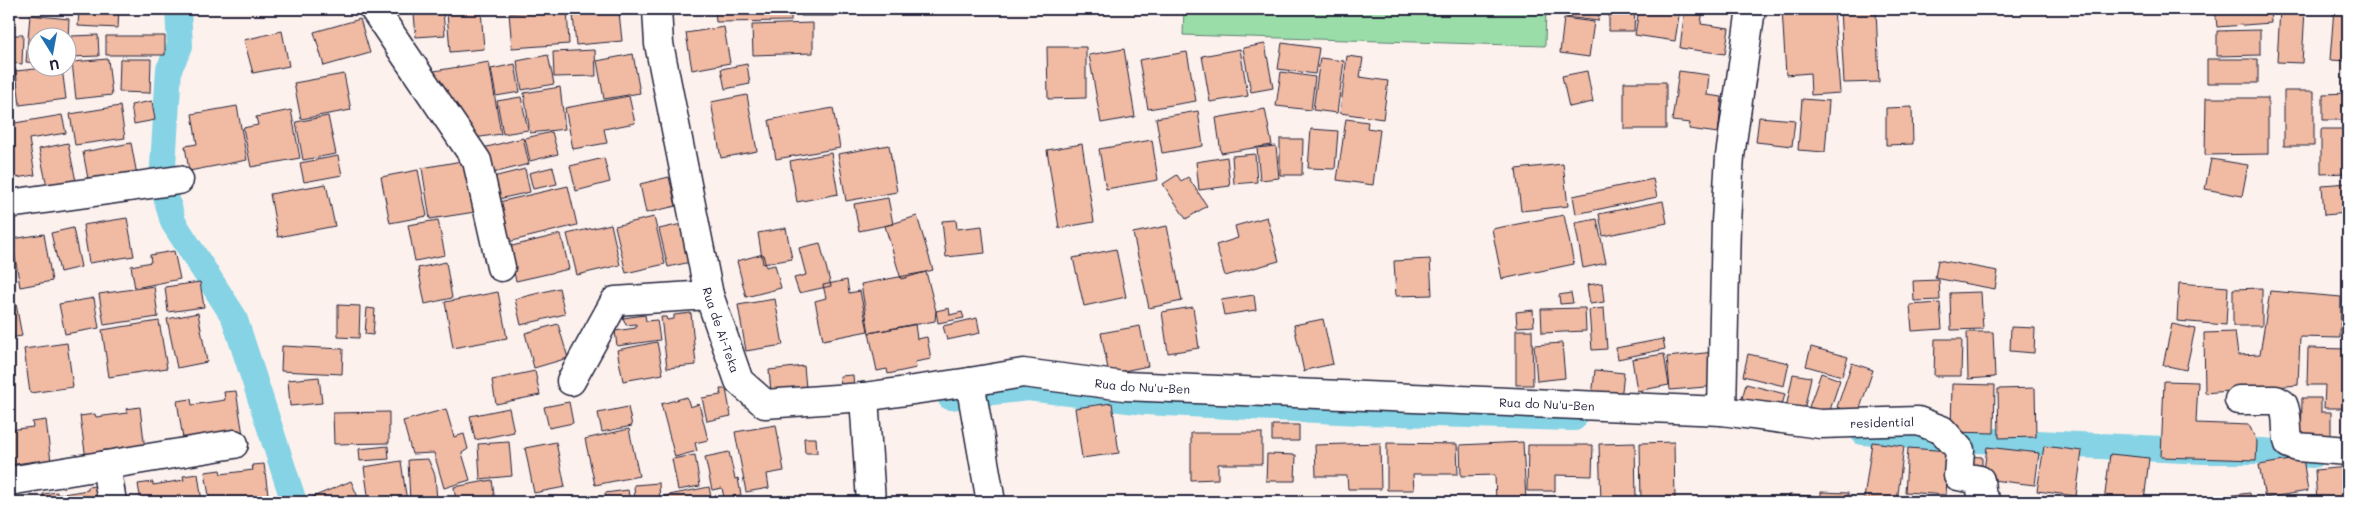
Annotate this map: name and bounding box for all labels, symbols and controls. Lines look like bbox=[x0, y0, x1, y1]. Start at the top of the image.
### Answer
north arrow bbox=[28, 28, 78, 78]
text: U bbox=[48, 55, 61, 76]
street label: Rua de Ai-Teka bbox=[700, 286, 743, 375]
street label: Rua do Nu'u-Ben bbox=[1094, 374, 1190, 397]
street label: Rua do Nu'u-Ben bbox=[1499, 394, 1595, 414]
street label: residential bbox=[1850, 413, 1914, 431]

